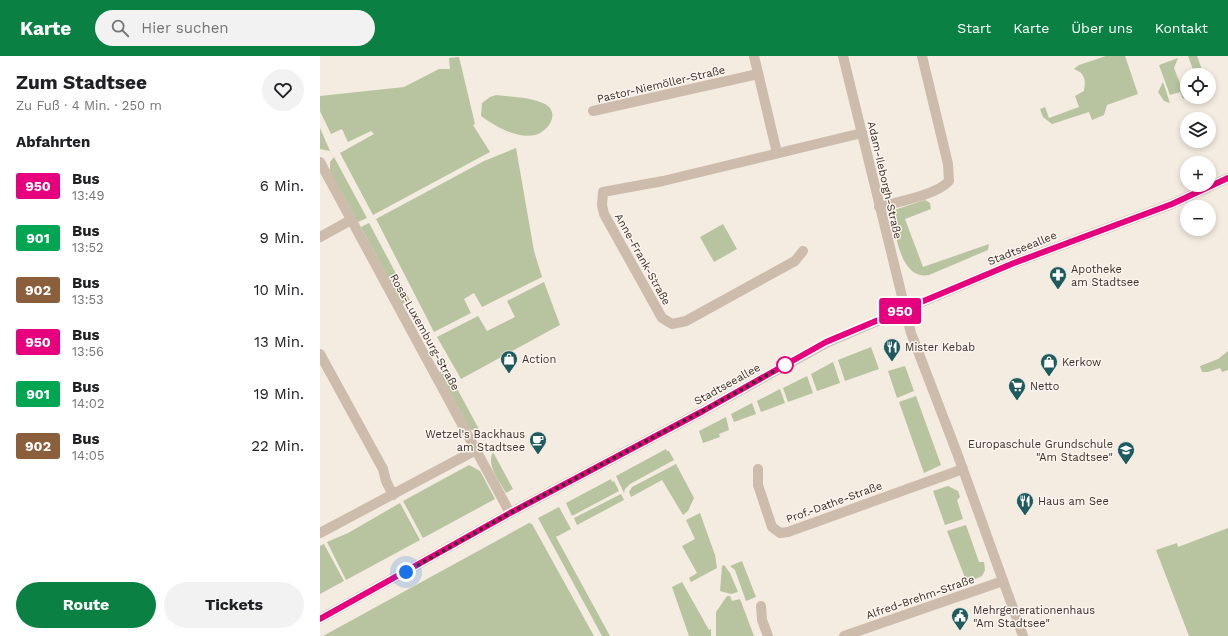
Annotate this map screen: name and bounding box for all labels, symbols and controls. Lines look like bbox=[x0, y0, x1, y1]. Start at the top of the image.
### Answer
search box bbox=[95, 10, 375, 46]
text: Karte bbox=[20, 17, 71, 40]
icon: search bbox=[109, 17, 131, 39]
text: Hier suchen bbox=[141, 19, 229, 37]
text: Start bbox=[957, 20, 991, 36]
text: Karte bbox=[1013, 20, 1049, 36]
text: Über uns bbox=[1071, 20, 1133, 36]
text: Kontakt bbox=[1155, 20, 1208, 36]
street label: Pastor-Niemöller-Straße bbox=[596, 63, 726, 106]
map controls bbox=[1180, 68, 1216, 236]
button: locate bbox=[1180, 68, 1216, 104]
button: heart bbox=[262, 69, 304, 111]
text: Zum Stadtsee bbox=[16, 71, 147, 94]
text: Zu Fuß · 4 Min. · 250 m bbox=[16, 98, 162, 113]
button: layers bbox=[1180, 112, 1216, 148]
street label: Adam-Ileborgh-Straße bbox=[865, 120, 904, 240]
text: Abfahrten bbox=[16, 133, 90, 151]
button: + bbox=[1180, 156, 1216, 192]
text: Bus bbox=[72, 170, 100, 188]
text: 6 Min. bbox=[260, 177, 304, 195]
text: 950 bbox=[25, 178, 51, 194]
text: 13:49 bbox=[72, 188, 104, 203]
button: − bbox=[1180, 200, 1216, 236]
street label: Anne-Frank-Straße bbox=[612, 211, 673, 307]
text: Bus bbox=[72, 222, 100, 240]
text: 9 Min. bbox=[260, 229, 304, 247]
street label: Stadtseeallee bbox=[986, 229, 1059, 268]
text: 901 bbox=[26, 230, 50, 246]
text: 13:52 bbox=[72, 240, 104, 255]
place label: Apotheke am Stadtsee bbox=[1071, 263, 1139, 289]
pharmacy icon: Apotheke am Stadtsee bbox=[1048, 265, 1068, 290]
street label: Rosa-Luxemburg-Straße bbox=[387, 272, 462, 393]
text: Bus bbox=[72, 274, 100, 292]
text: 10 Min. bbox=[254, 281, 304, 299]
text: 902 bbox=[25, 282, 51, 298]
text: 13:53 bbox=[72, 292, 104, 307]
line badge: 950 bbox=[877, 298, 923, 324]
text: 950 bbox=[887, 303, 913, 319]
text: Bus bbox=[72, 326, 100, 344]
text: 13 Min. bbox=[254, 333, 304, 351]
text: 950 bbox=[25, 334, 51, 350]
restaurant icon: Mister Kebab bbox=[882, 337, 902, 362]
place label: Mister Kebab bbox=[905, 341, 975, 354]
text: 13:56 bbox=[72, 344, 104, 359]
shop icon: Action bbox=[499, 349, 519, 374]
shop icon: Kerkow bbox=[1039, 352, 1059, 377]
place label: Action bbox=[522, 353, 556, 366]
unlabelled marker bbox=[776, 356, 794, 374]
place label: Kerkow bbox=[1062, 356, 1101, 369]
street label: Stadtseeallee bbox=[692, 361, 763, 408]
supermarket icon: Netto bbox=[1007, 376, 1027, 401]
text: Bus bbox=[72, 378, 100, 396]
place label: Netto bbox=[1030, 380, 1059, 393]
text: 19 Min. bbox=[254, 385, 304, 403]
text: 901 bbox=[26, 386, 50, 402]
text: 14:02 bbox=[72, 396, 105, 411]
place label: Wetzel's Backhaus am Stadtsee bbox=[425, 428, 525, 454]
text: Bus bbox=[72, 430, 100, 448]
cafe icon: Wetzel's Backhaus am Stadtsee bbox=[528, 430, 548, 455]
text: 22 Min. bbox=[251, 437, 304, 455]
text: 902 bbox=[25, 438, 51, 454]
place label: Europaschule Grundschule "Am Stadtsee" bbox=[968, 438, 1113, 464]
school or university icon: Europaschule Grundschule "Am Stadtsee" bbox=[1116, 440, 1136, 465]
text: 14:05 bbox=[72, 448, 105, 463]
street label: Prof.-Dathe-Straße bbox=[784, 479, 884, 526]
restaurant icon: Haus am See bbox=[1015, 491, 1035, 516]
place label: Haus am See bbox=[1038, 495, 1109, 508]
your location bbox=[396, 562, 416, 582]
street label: Alfred-Brehm-Straße bbox=[864, 573, 976, 622]
button: Route bbox=[16, 582, 156, 628]
button: Tickets bbox=[164, 582, 304, 628]
place label: Mehrgenerationenhaus "Am Stadtsee" bbox=[973, 604, 1095, 630]
public building icon: Mehrgenerationenhaus "Am Stadtsee" bbox=[950, 606, 970, 631]

